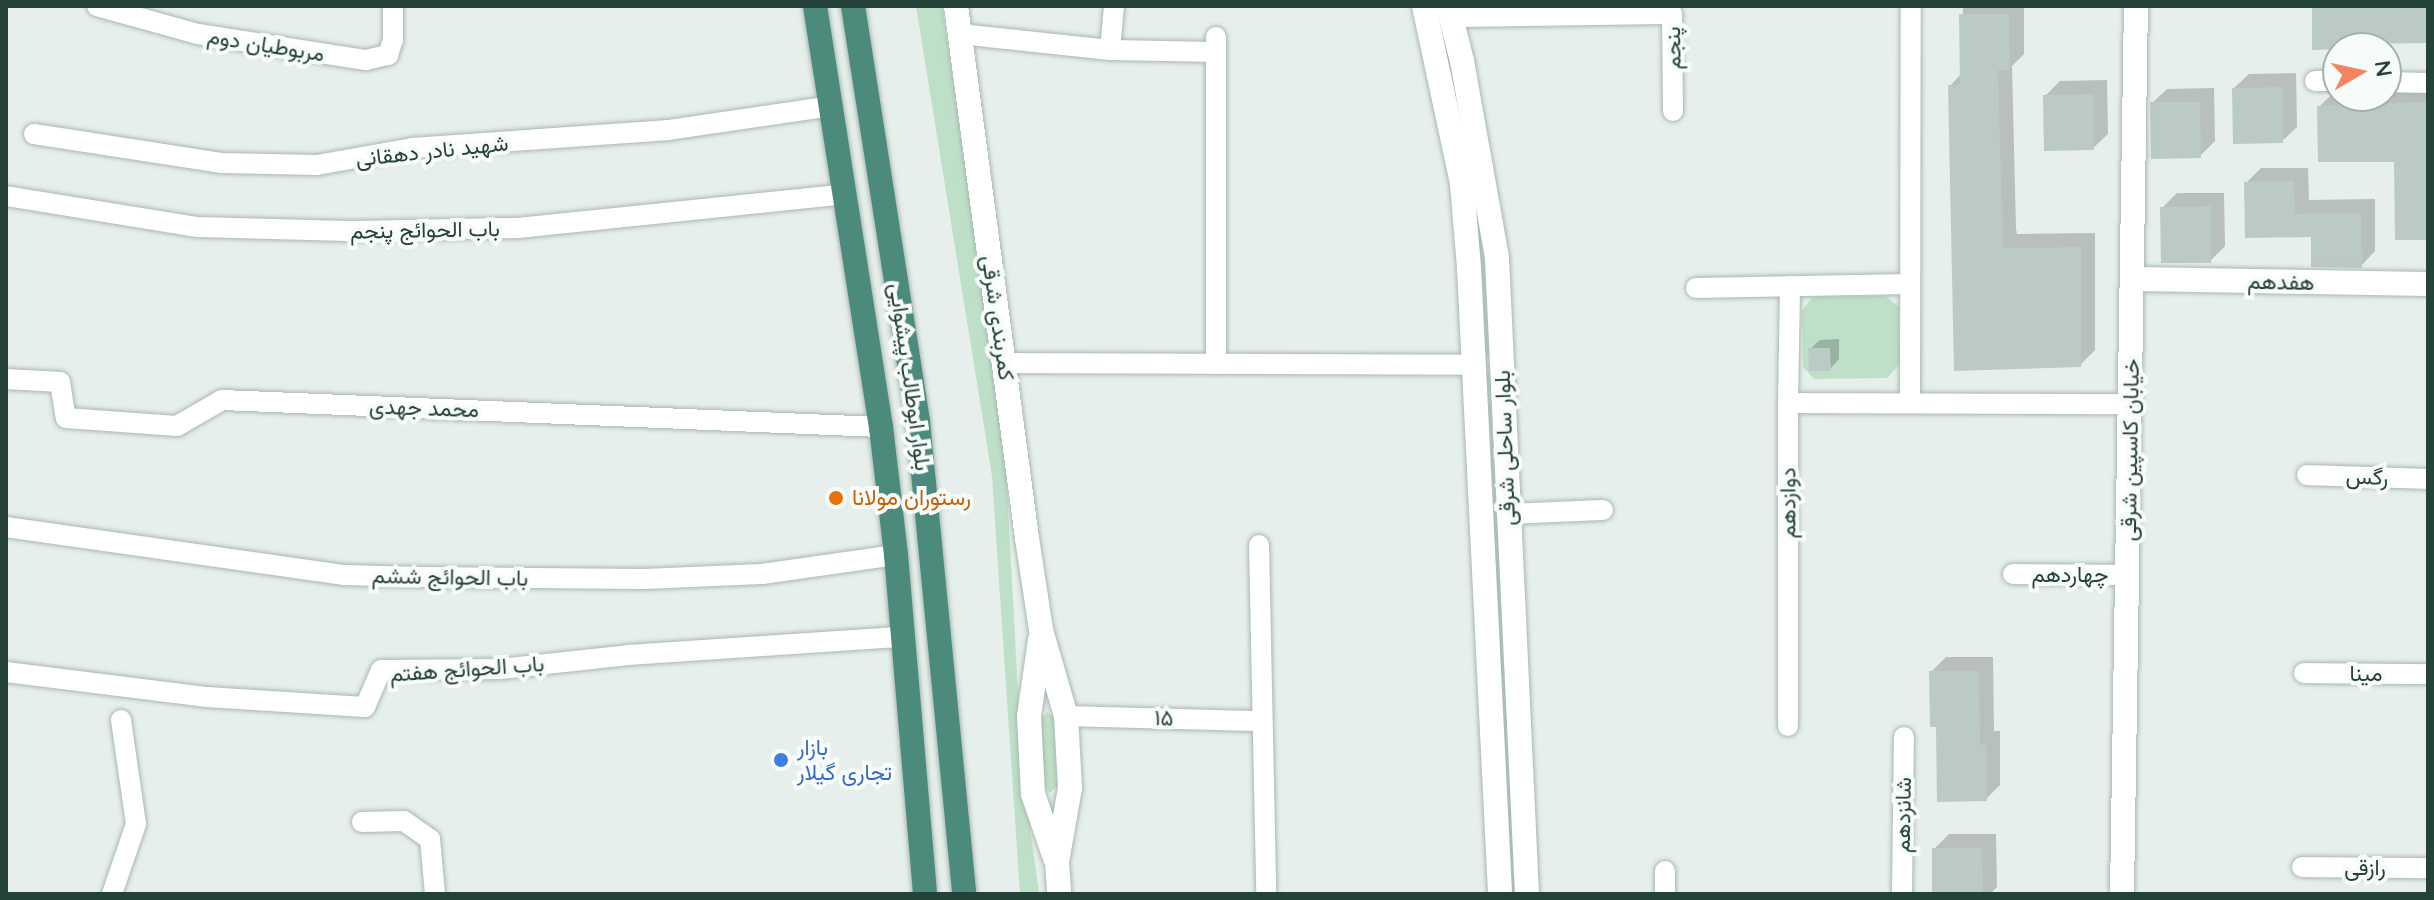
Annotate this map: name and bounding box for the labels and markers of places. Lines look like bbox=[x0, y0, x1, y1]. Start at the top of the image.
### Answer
place label: رستوران مولانا bbox=[852, 485, 971, 511]
marker: رستوران مولانا bbox=[827, 489, 845, 507]
place label: بازار تجاری گیلار bbox=[797, 734, 892, 786]
marker: بازار تجاری گیلار bbox=[772, 751, 790, 769]

